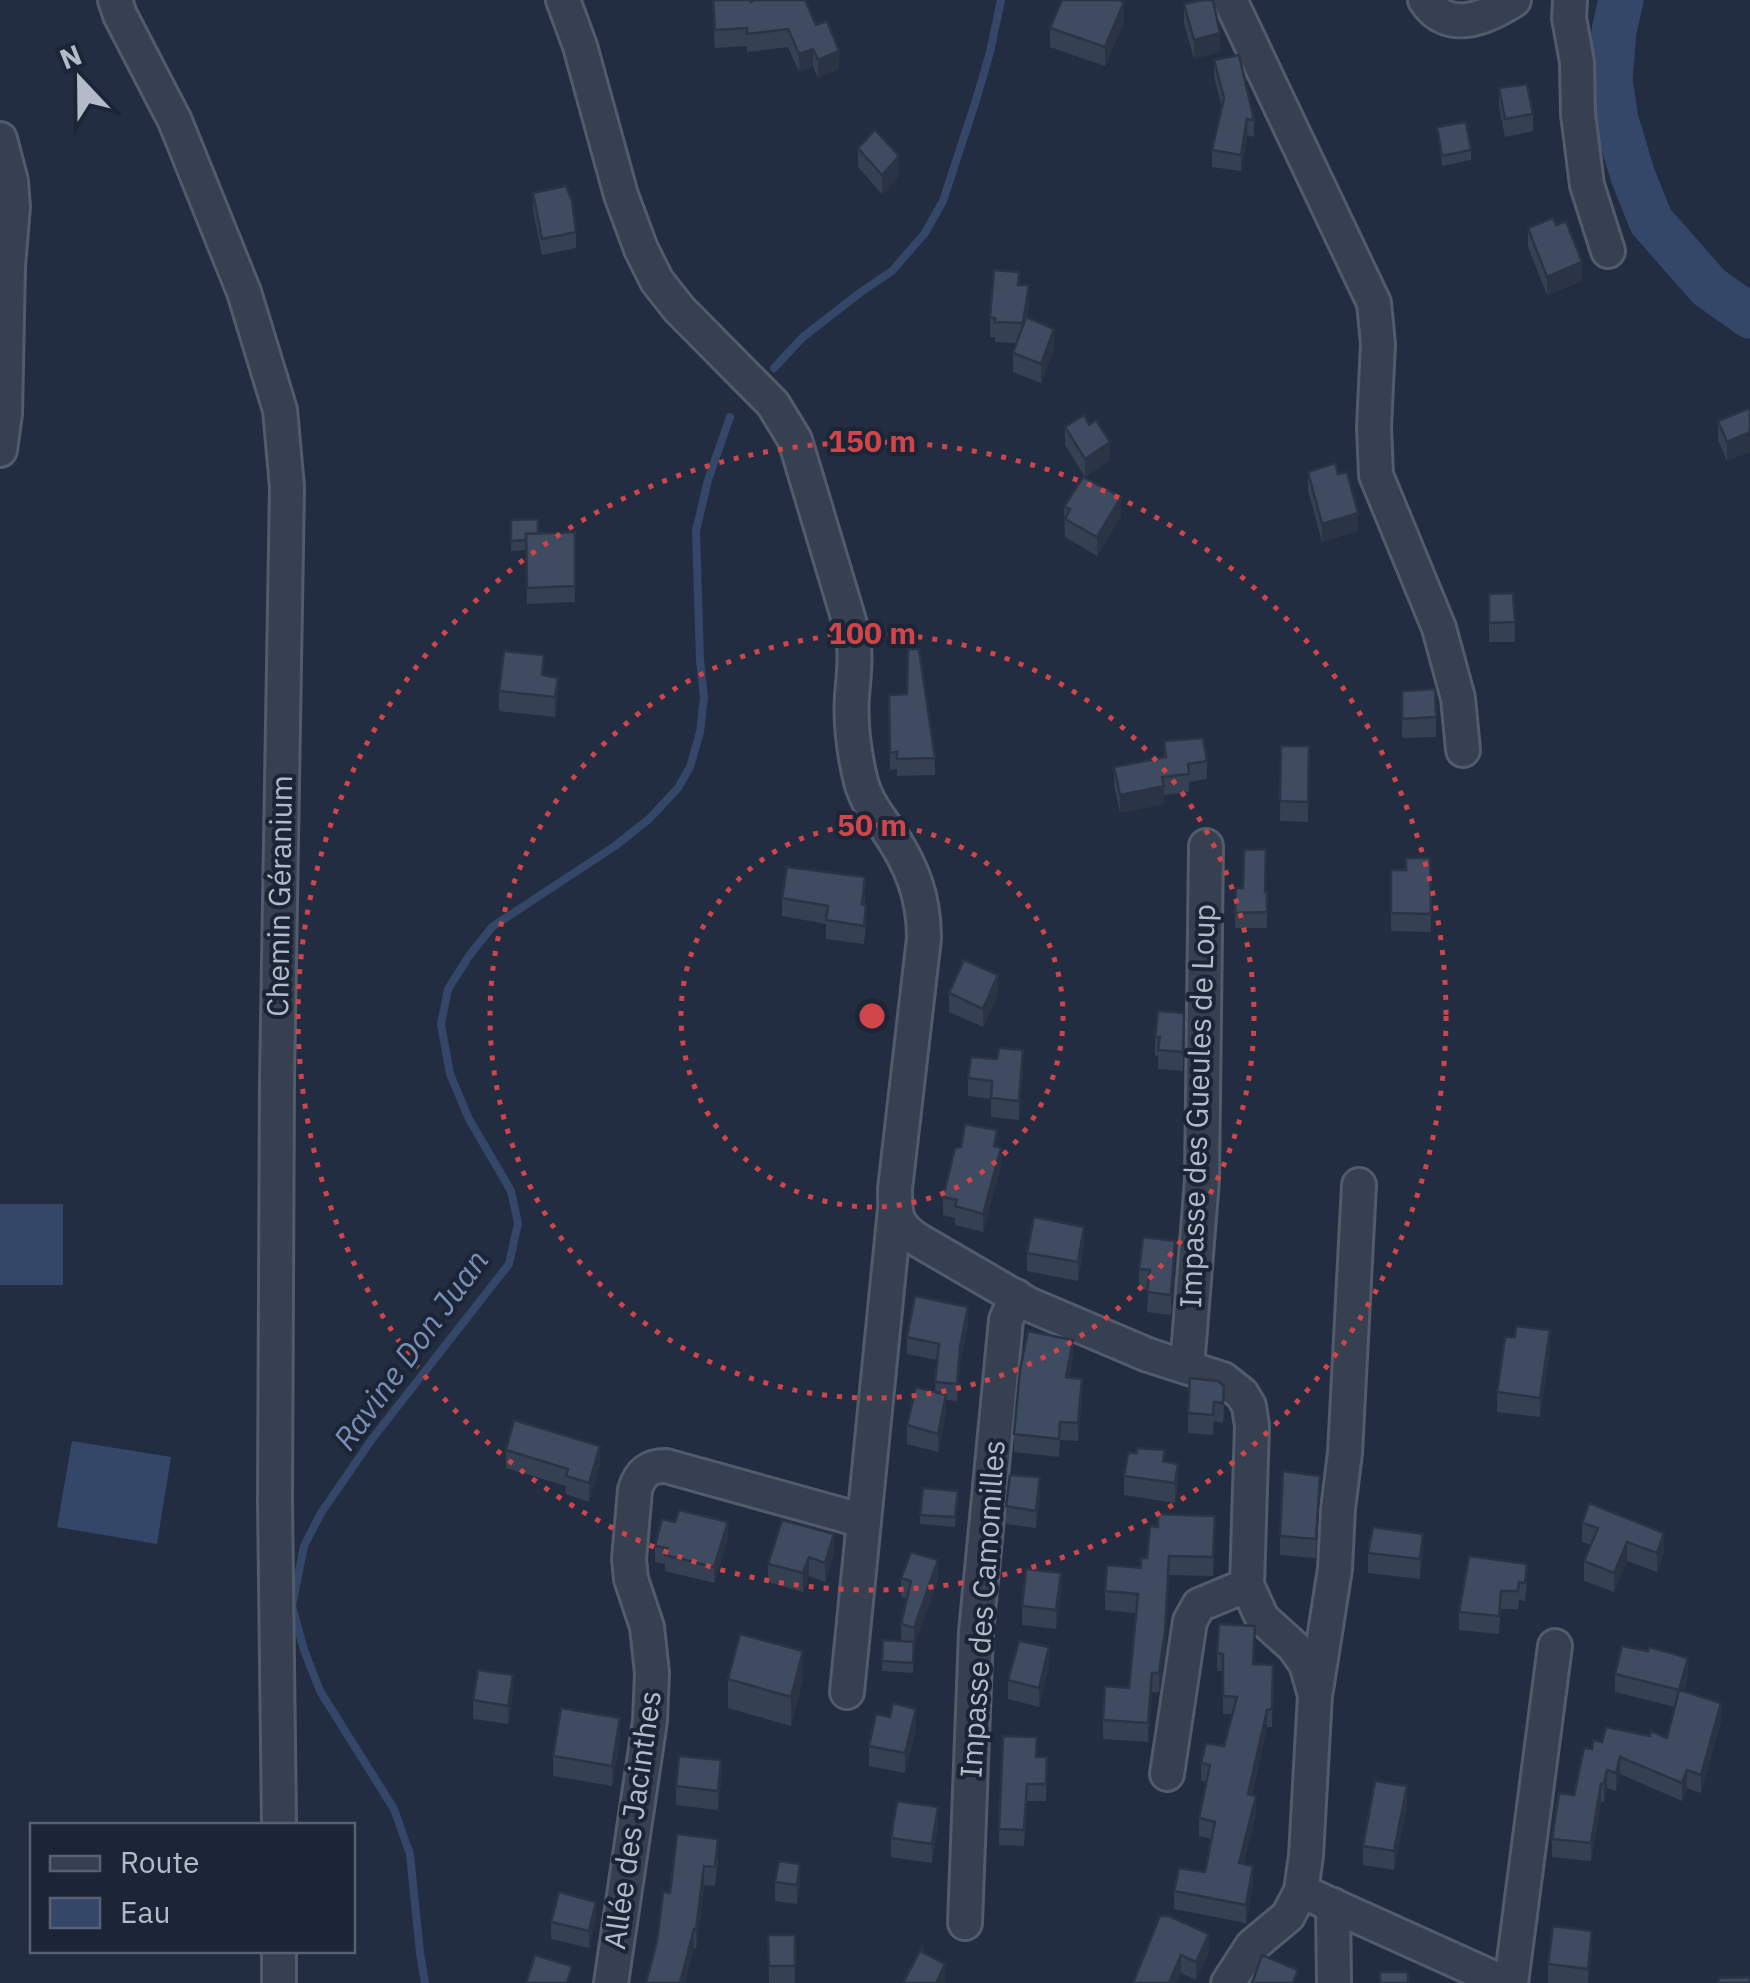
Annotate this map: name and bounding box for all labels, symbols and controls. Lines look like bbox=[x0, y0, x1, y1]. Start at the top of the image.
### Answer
north arrow bbox=[30, 30, 130, 130]
text: N bbox=[54, 35, 87, 77]
text: 150 m bbox=[828, 421, 916, 460]
text: 100 m bbox=[828, 613, 916, 652]
street label: Chemin Géranium bbox=[257, 775, 300, 1017]
text: 50 m bbox=[837, 805, 907, 844]
street label: Impasse des Gueules de Loup bbox=[1170, 903, 1223, 1309]
centre of rings bbox=[854, 998, 890, 1034]
water label: Ravine Don Juan bbox=[323, 1241, 497, 1458]
street label: Impasse des Camomilles bbox=[950, 1439, 1013, 1779]
street label: Allée des Jacinthes bbox=[594, 1688, 669, 1952]
legend bbox=[30, 1823, 355, 1953]
text: Route bbox=[120, 1842, 199, 1881]
text: Eau bbox=[120, 1892, 171, 1931]

